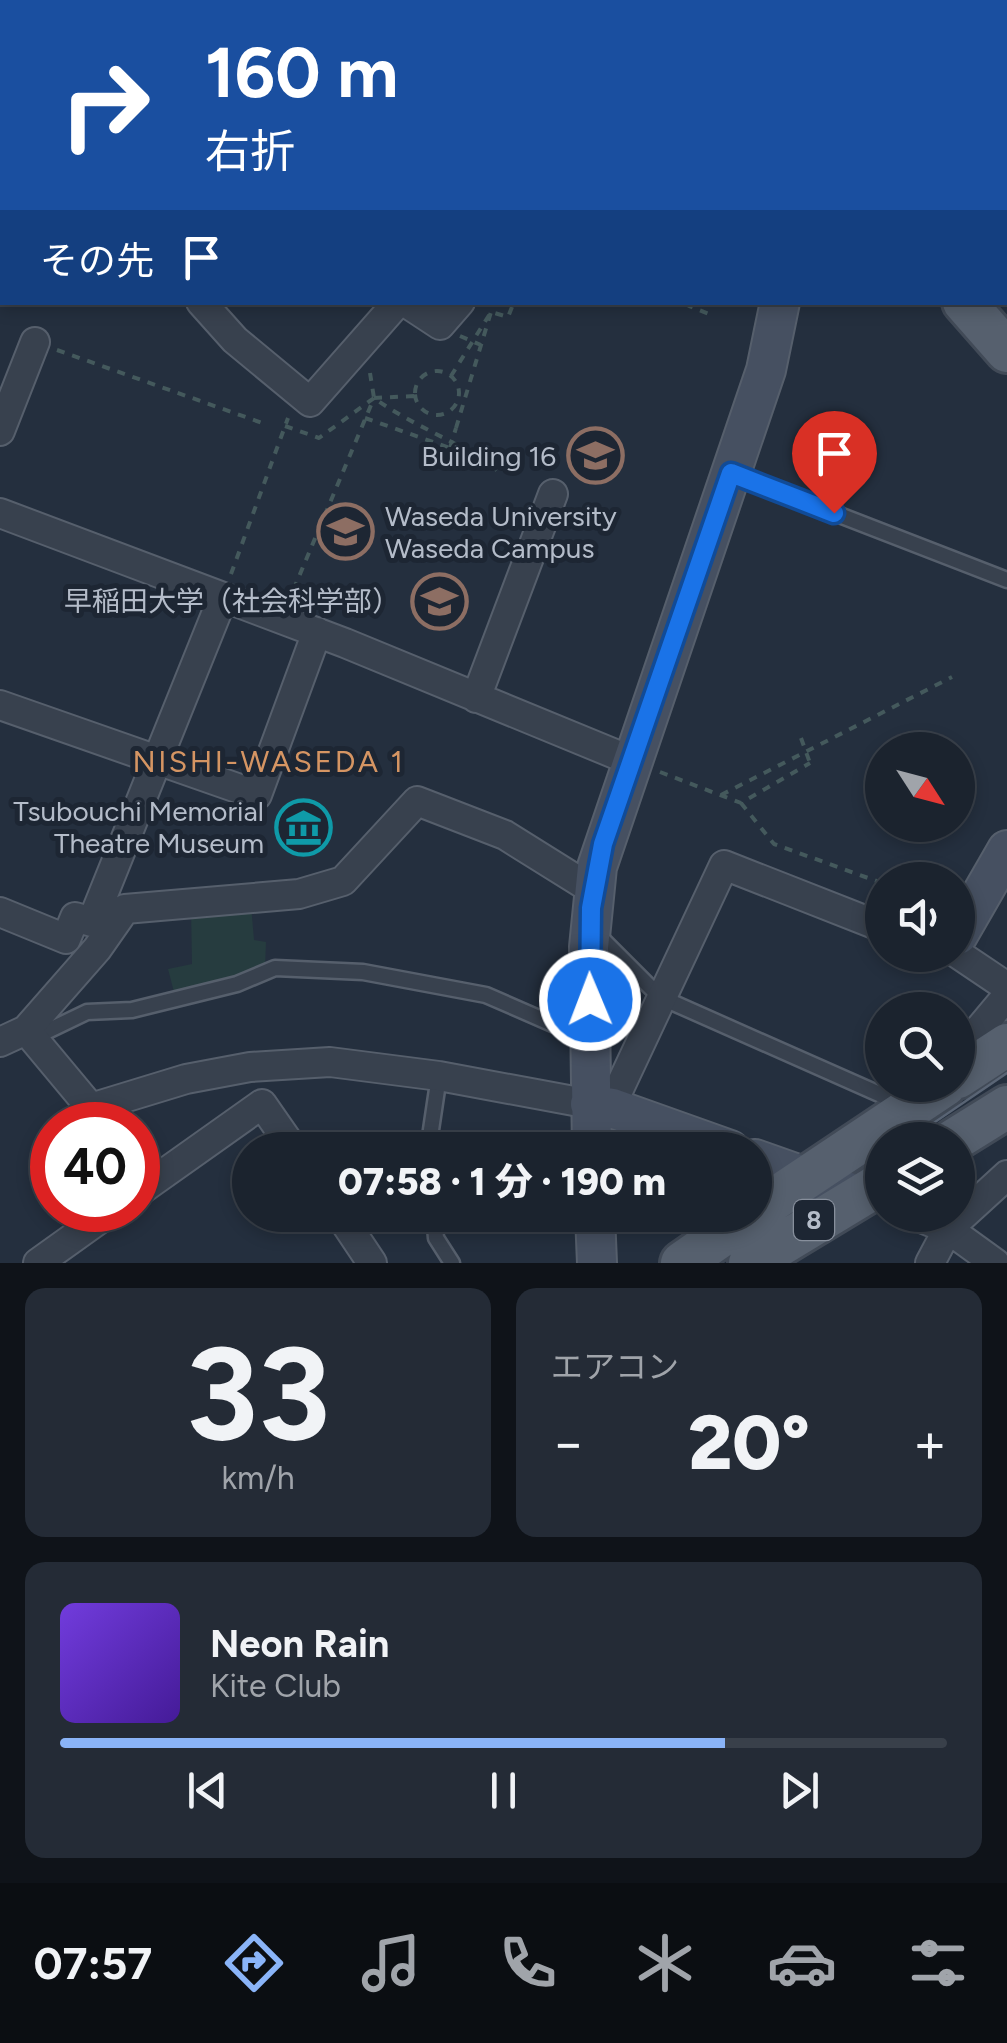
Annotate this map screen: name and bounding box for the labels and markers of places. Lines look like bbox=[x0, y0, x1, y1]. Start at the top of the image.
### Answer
pin bbox=[792, 411, 877, 514]
school or university icon: Building 16 bbox=[565, 426, 625, 486]
place label: Building 16 bbox=[421, 439, 556, 473]
place label: Waseda University Waseda Campus bbox=[385, 499, 617, 565]
school or university icon: Waseda University Waseda Campus bbox=[316, 502, 376, 562]
school or university icon: 早稲田大学（社会科学部） bbox=[409, 571, 469, 631]
place label: 早稲田大学（社会科学部） bbox=[64, 584, 400, 618]
place label: Tsubouchi Memorial Theatre Museum bbox=[13, 794, 264, 860]
museum icon: Tsubouchi Memorial Theatre Museum bbox=[273, 797, 333, 857]

